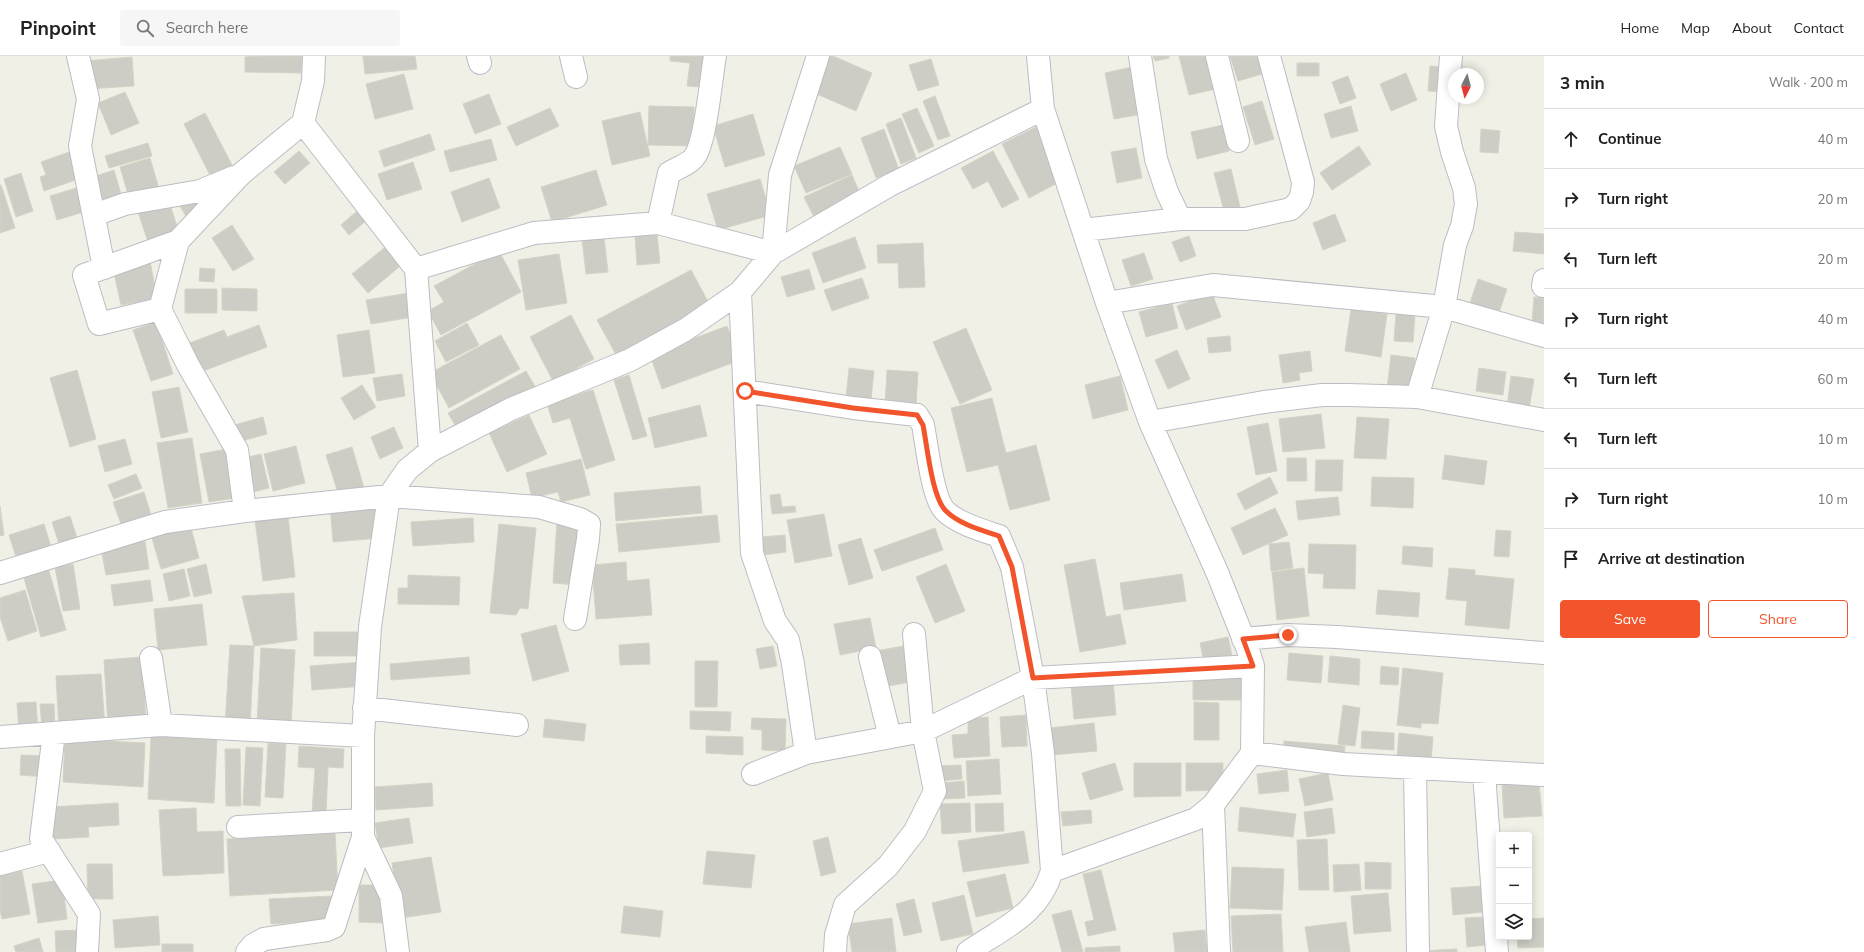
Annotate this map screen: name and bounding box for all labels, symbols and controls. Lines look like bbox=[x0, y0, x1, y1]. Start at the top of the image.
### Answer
search box bbox=[120, 10, 400, 46]
text: Pinpoint bbox=[20, 16, 96, 40]
icon: search bbox=[134, 17, 156, 39]
text: Search here bbox=[166, 18, 248, 37]
text: Home bbox=[1620, 19, 1659, 37]
text: Map bbox=[1681, 19, 1710, 37]
text: About bbox=[1732, 19, 1772, 37]
text: Contact bbox=[1794, 19, 1844, 37]
north arrow bbox=[1448, 68, 1484, 104]
text: 3 min bbox=[1560, 72, 1605, 93]
text: Walk · 200 m bbox=[1769, 74, 1848, 90]
icon: ahead bbox=[1560, 128, 1582, 150]
text: Continue bbox=[1598, 129, 1661, 148]
text: 40 m bbox=[1818, 131, 1848, 147]
icon: right bbox=[1560, 188, 1582, 210]
text: Turn right bbox=[1598, 189, 1668, 208]
text: 20 m bbox=[1818, 191, 1848, 207]
icon: left bbox=[1560, 248, 1582, 270]
text: Turn left bbox=[1598, 249, 1657, 268]
text: 20 m bbox=[1818, 251, 1848, 267]
icon: right bbox=[1560, 308, 1582, 330]
text: Turn right bbox=[1598, 309, 1668, 328]
text: 40 m bbox=[1818, 311, 1848, 327]
icon: left bbox=[1560, 368, 1582, 390]
text: Turn left bbox=[1598, 369, 1657, 388]
text: 60 m bbox=[1818, 371, 1848, 387]
route start bbox=[736, 382, 754, 400]
icon: left bbox=[1560, 428, 1582, 450]
text: Turn left bbox=[1598, 429, 1657, 448]
text: 10 m bbox=[1818, 431, 1848, 447]
icon: right bbox=[1560, 488, 1582, 510]
text: Turn right bbox=[1598, 489, 1668, 508]
text: 10 m bbox=[1818, 491, 1848, 507]
icon: arrive bbox=[1560, 548, 1582, 570]
text: Arrive at destination bbox=[1598, 549, 1745, 568]
button: Save bbox=[1560, 600, 1700, 638]
button: Share bbox=[1708, 600, 1848, 638]
route end bbox=[1279, 626, 1297, 644]
map controls bbox=[1496, 832, 1532, 940]
button: + bbox=[1496, 832, 1532, 868]
button: − bbox=[1496, 868, 1532, 904]
button: layers bbox=[1496, 904, 1532, 940]

